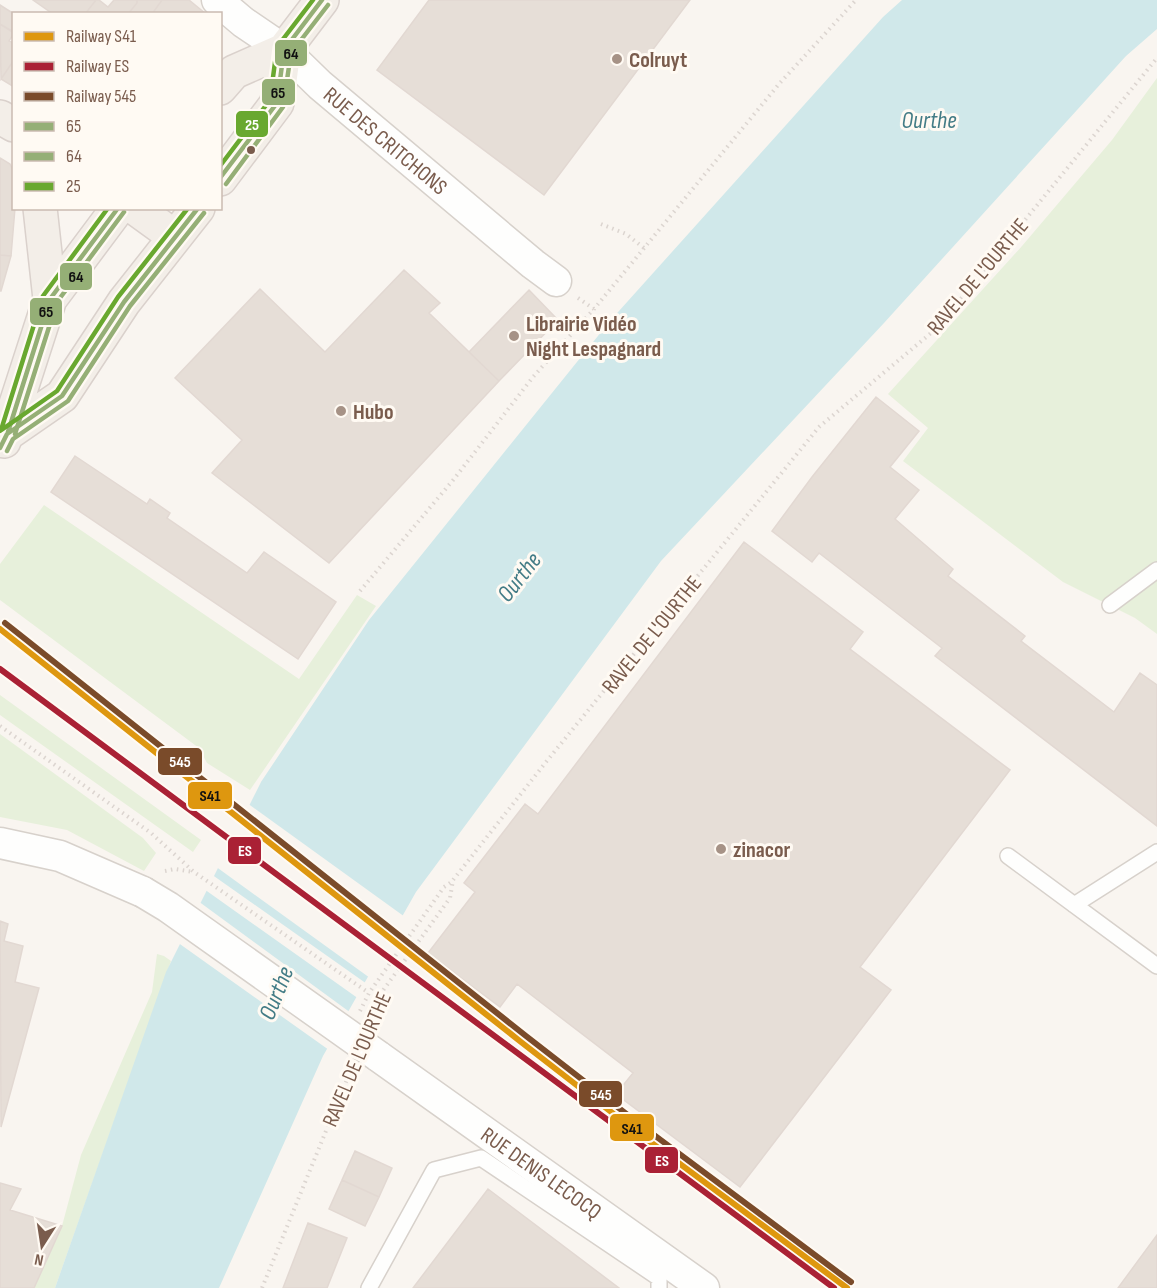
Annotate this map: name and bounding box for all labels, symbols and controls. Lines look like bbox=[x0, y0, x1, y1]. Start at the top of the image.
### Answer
legend bbox=[12, 12, 222, 210]
text: Railway S41 bbox=[66, 26, 137, 47]
line badge: 64 bbox=[274, 39, 308, 67]
text: 64 bbox=[283, 45, 299, 64]
place label: Colruyt bbox=[629, 47, 687, 74]
marker: Colruyt bbox=[610, 52, 624, 66]
text: Railway ES bbox=[66, 56, 130, 77]
line badge: 65 bbox=[261, 78, 296, 106]
street label: RUE DES CRITCHONS bbox=[317, 82, 452, 201]
text: 65 bbox=[271, 84, 285, 103]
text: Railway 545 bbox=[66, 86, 136, 107]
water label: Ourthe bbox=[901, 106, 957, 135]
line badge: 25 bbox=[235, 110, 269, 138]
text: 65 bbox=[66, 116, 81, 137]
text: 25 bbox=[245, 116, 259, 135]
unlabelled marker bbox=[245, 144, 257, 156]
text: 64 bbox=[66, 146, 82, 167]
text: 25 bbox=[66, 176, 81, 197]
street label: RAVEL DE L'OURTHE bbox=[922, 213, 1035, 341]
line badge: 64 bbox=[59, 262, 93, 291]
text: 64 bbox=[68, 268, 84, 287]
line badge: 65 bbox=[29, 297, 63, 326]
text: 65 bbox=[39, 303, 53, 322]
place label: Librairie Vidéo Night Lespagnard bbox=[526, 311, 661, 363]
marker: Librairie Vidéo Night Lespagnard bbox=[507, 329, 521, 343]
place label: Hubo bbox=[353, 399, 393, 426]
marker: Hubo bbox=[334, 404, 348, 418]
water label: Ourthe bbox=[491, 547, 548, 608]
street label: RAVEL DE L'OURTHE bbox=[596, 571, 708, 699]
line badge: 545 bbox=[157, 747, 203, 776]
text: 545 bbox=[169, 753, 191, 772]
line badge: S41 bbox=[187, 781, 233, 810]
text: S41 bbox=[199, 787, 221, 806]
line badge: ES bbox=[227, 836, 262, 865]
place label: zinacor bbox=[733, 837, 791, 864]
text: ES bbox=[238, 842, 252, 861]
marker: zinacor bbox=[714, 842, 728, 856]
water label: Ourthe bbox=[253, 962, 300, 1024]
street label: RAVEL DE L'OURTHE bbox=[317, 988, 398, 1131]
line badge: 545 bbox=[578, 1080, 623, 1108]
text: 545 bbox=[590, 1086, 612, 1105]
line badge: S41 bbox=[609, 1113, 655, 1142]
text: S41 bbox=[621, 1120, 643, 1139]
street label: RUE DENIS LECOCQ bbox=[475, 1122, 606, 1226]
line badge: ES bbox=[644, 1146, 679, 1174]
text: ES bbox=[655, 1152, 669, 1171]
north arrow bbox=[12, 1216, 72, 1276]
text: N bbox=[33, 1249, 45, 1269]

